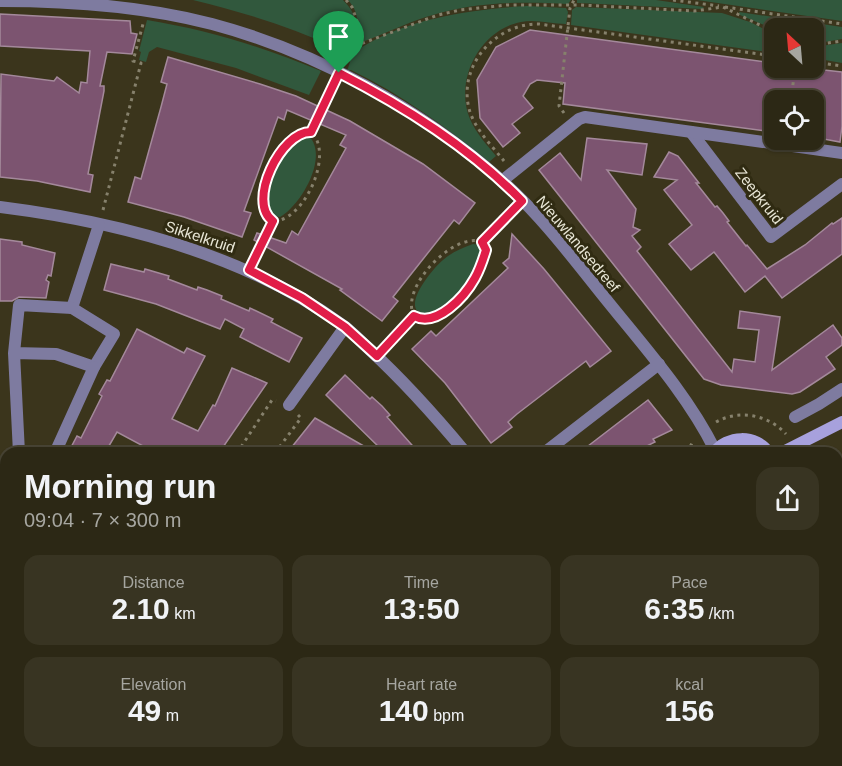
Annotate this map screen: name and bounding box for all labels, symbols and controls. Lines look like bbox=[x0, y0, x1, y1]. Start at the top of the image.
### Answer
pin bbox=[313, 11, 364, 73]
north arrow bbox=[764, 18, 824, 78]
map controls bbox=[764, 18, 824, 150]
icon: arrive bbox=[322, 20, 355, 53]
button: locate bbox=[764, 90, 824, 150]
street label: Zeepkruid bbox=[732, 164, 787, 227]
street label: Nieuwlandsedreef bbox=[533, 192, 624, 296]
street label: Sikkelkruid bbox=[163, 217, 237, 256]
button: share bbox=[756, 467, 819, 530]
text: Morning run bbox=[24, 468, 216, 505]
text: 09:04 · 7 × 300 m bbox=[24, 509, 181, 531]
text: Distance bbox=[122, 574, 185, 591]
text: Time bbox=[404, 574, 439, 591]
text: Pace bbox=[671, 574, 708, 591]
text: 2.10 bbox=[111, 592, 170, 625]
text: 13:50 bbox=[383, 592, 460, 625]
text: 6:35 bbox=[644, 592, 704, 625]
text: km bbox=[170, 605, 196, 622]
text: /km bbox=[704, 605, 735, 622]
text: Elevation bbox=[121, 676, 186, 693]
text: Heart rate bbox=[386, 676, 457, 693]
text: kcal bbox=[675, 676, 704, 693]
text: 49 bbox=[128, 694, 161, 727]
text: 140 bbox=[379, 694, 429, 727]
text: 156 bbox=[664, 694, 715, 727]
text: m bbox=[161, 707, 179, 724]
text: bpm bbox=[429, 707, 464, 724]

